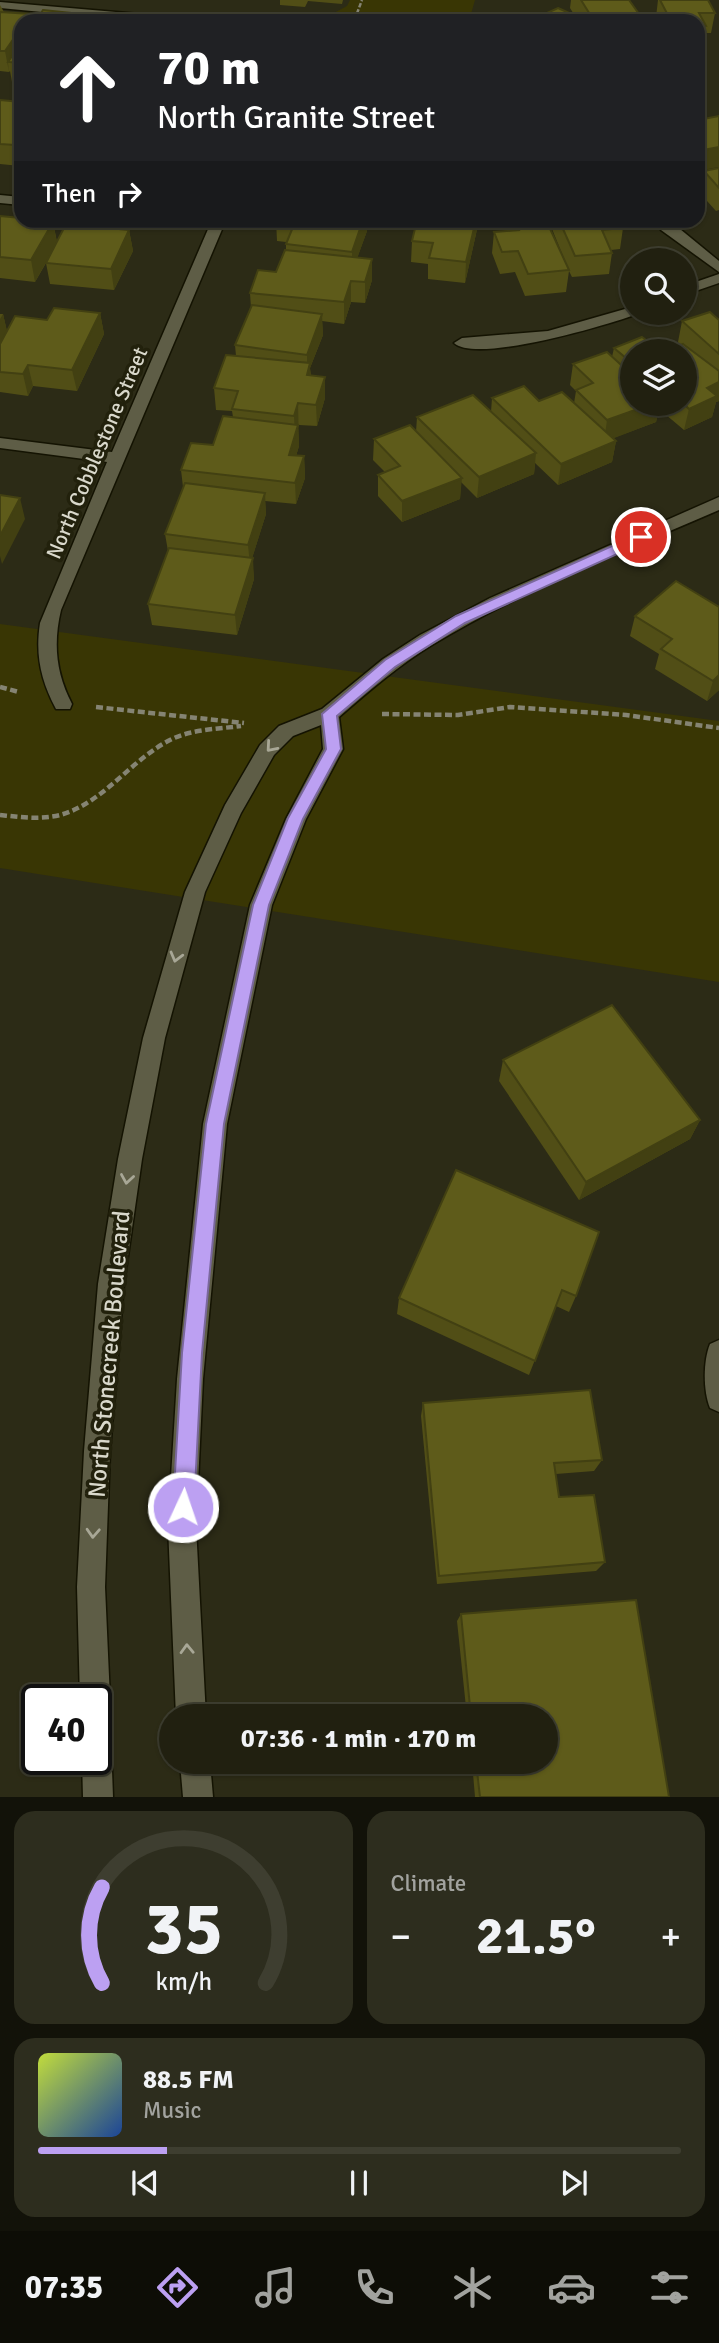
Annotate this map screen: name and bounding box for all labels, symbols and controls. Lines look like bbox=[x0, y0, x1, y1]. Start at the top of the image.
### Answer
text: 70 m bbox=[157, 38, 260, 98]
icon: ahead bbox=[42, 42, 133, 133]
text: North Granite Street bbox=[157, 98, 435, 137]
icon: right bbox=[110, 175, 148, 213]
text: Then bbox=[42, 178, 96, 210]
map controls bbox=[620, 248, 697, 416]
button: search bbox=[620, 248, 697, 325]
button: layers bbox=[620, 339, 697, 416]
street label: North Cobblestone Street bbox=[41, 343, 153, 563]
pin bbox=[611, 507, 671, 567]
icon: arrive bbox=[622, 518, 660, 556]
one-way arrow bbox=[267, 739, 279, 752]
one-way arrow bbox=[170, 951, 184, 963]
one-way arrow bbox=[120, 1173, 135, 1185]
street label: North Stonecreek Boulevard bbox=[82, 1209, 136, 1499]
position arrow bbox=[146, 1470, 220, 1544]
one-way arrow bbox=[86, 1528, 101, 1539]
one-way arrow bbox=[180, 1643, 195, 1654]
speed limit sign: 40 bbox=[21, 1684, 112, 1775]
text: 07:36 · 1 min · 170 m bbox=[241, 1723, 476, 1755]
text: Climate bbox=[391, 1869, 466, 1898]
text: 35 bbox=[144, 1886, 223, 1975]
text: 21.5° bbox=[476, 1904, 596, 1968]
text: − bbox=[391, 1913, 411, 1960]
text: + bbox=[660, 1913, 681, 1960]
text: km/h bbox=[155, 1966, 212, 1997]
text: 88.5 FM bbox=[143, 2064, 234, 2096]
text: Music bbox=[143, 2096, 201, 2125]
icon: previous bbox=[126, 2164, 164, 2202]
icon: pause bbox=[340, 2164, 378, 2202]
icon: next bbox=[555, 2164, 593, 2202]
icon: directions bbox=[153, 2263, 202, 2312]
icon: music bbox=[251, 2263, 300, 2312]
icon: phone bbox=[350, 2263, 399, 2312]
icon: climate bbox=[448, 2263, 497, 2312]
icon: car bbox=[547, 2263, 596, 2312]
icon: filters bbox=[645, 2263, 694, 2312]
text: 07:35 bbox=[25, 2268, 103, 2307]

